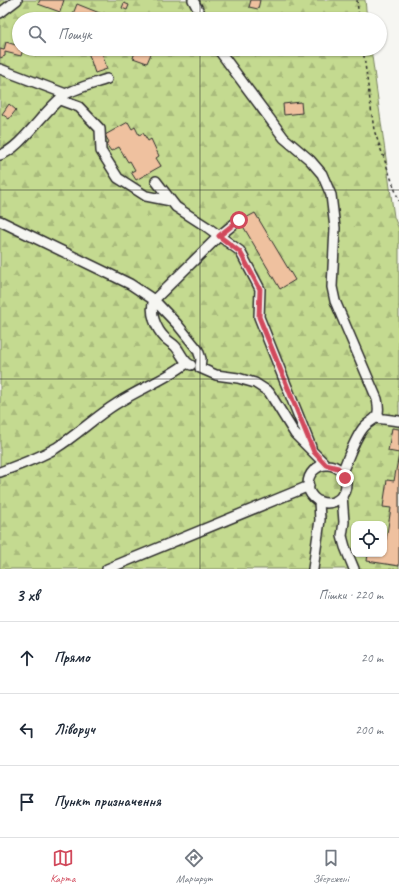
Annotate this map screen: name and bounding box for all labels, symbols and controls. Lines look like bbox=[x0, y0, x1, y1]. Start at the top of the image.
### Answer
search box bbox=[12, 12, 387, 56]
icon: search bbox=[26, 23, 48, 45]
text: Пошук bbox=[58, 25, 91, 44]
route start bbox=[230, 211, 248, 229]
route end bbox=[336, 469, 354, 487]
map controls bbox=[351, 521, 387, 557]
button: locate bbox=[351, 521, 387, 557]
text: 3 хв bbox=[16, 585, 39, 606]
text: Пішки · 220 m bbox=[319, 587, 383, 603]
icon: ahead bbox=[16, 647, 38, 669]
text: Прямо bbox=[54, 648, 90, 667]
text: 20 m bbox=[361, 650, 383, 666]
icon: left bbox=[16, 719, 38, 741]
text: Ліворуч bbox=[54, 720, 95, 739]
text: 200 m bbox=[355, 722, 383, 738]
icon: arrive bbox=[16, 791, 38, 813]
text: Пункт призначення bbox=[54, 792, 161, 811]
tab: Карта bbox=[50, 847, 75, 885]
tab: Маршрут bbox=[176, 847, 212, 885]
tab: Збережені bbox=[313, 847, 349, 885]

